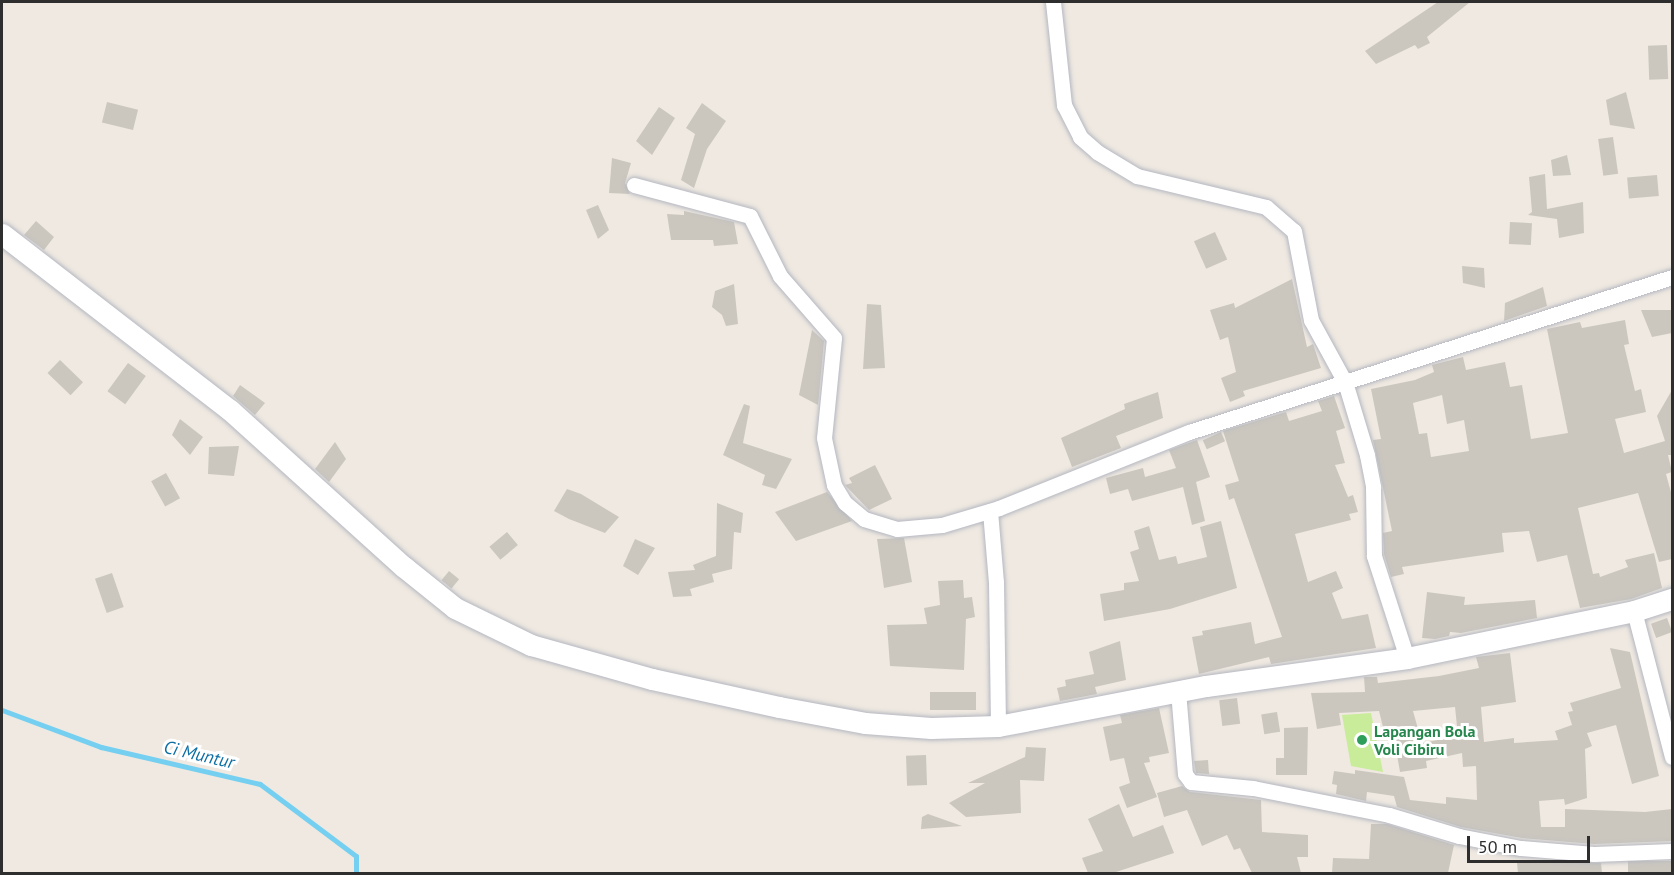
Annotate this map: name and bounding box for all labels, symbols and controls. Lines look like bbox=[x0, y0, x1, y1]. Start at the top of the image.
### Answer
place label: Lapangan Bola Voli Cibiru bbox=[1374, 721, 1475, 759]
marker: Lapangan Bola Voli Cibiru bbox=[1355, 733, 1369, 747]
water label: Ci Muntur bbox=[162, 736, 236, 774]
scale bar bbox=[1470, 824, 1593, 862]
text: 50 m bbox=[1478, 835, 1517, 858]

